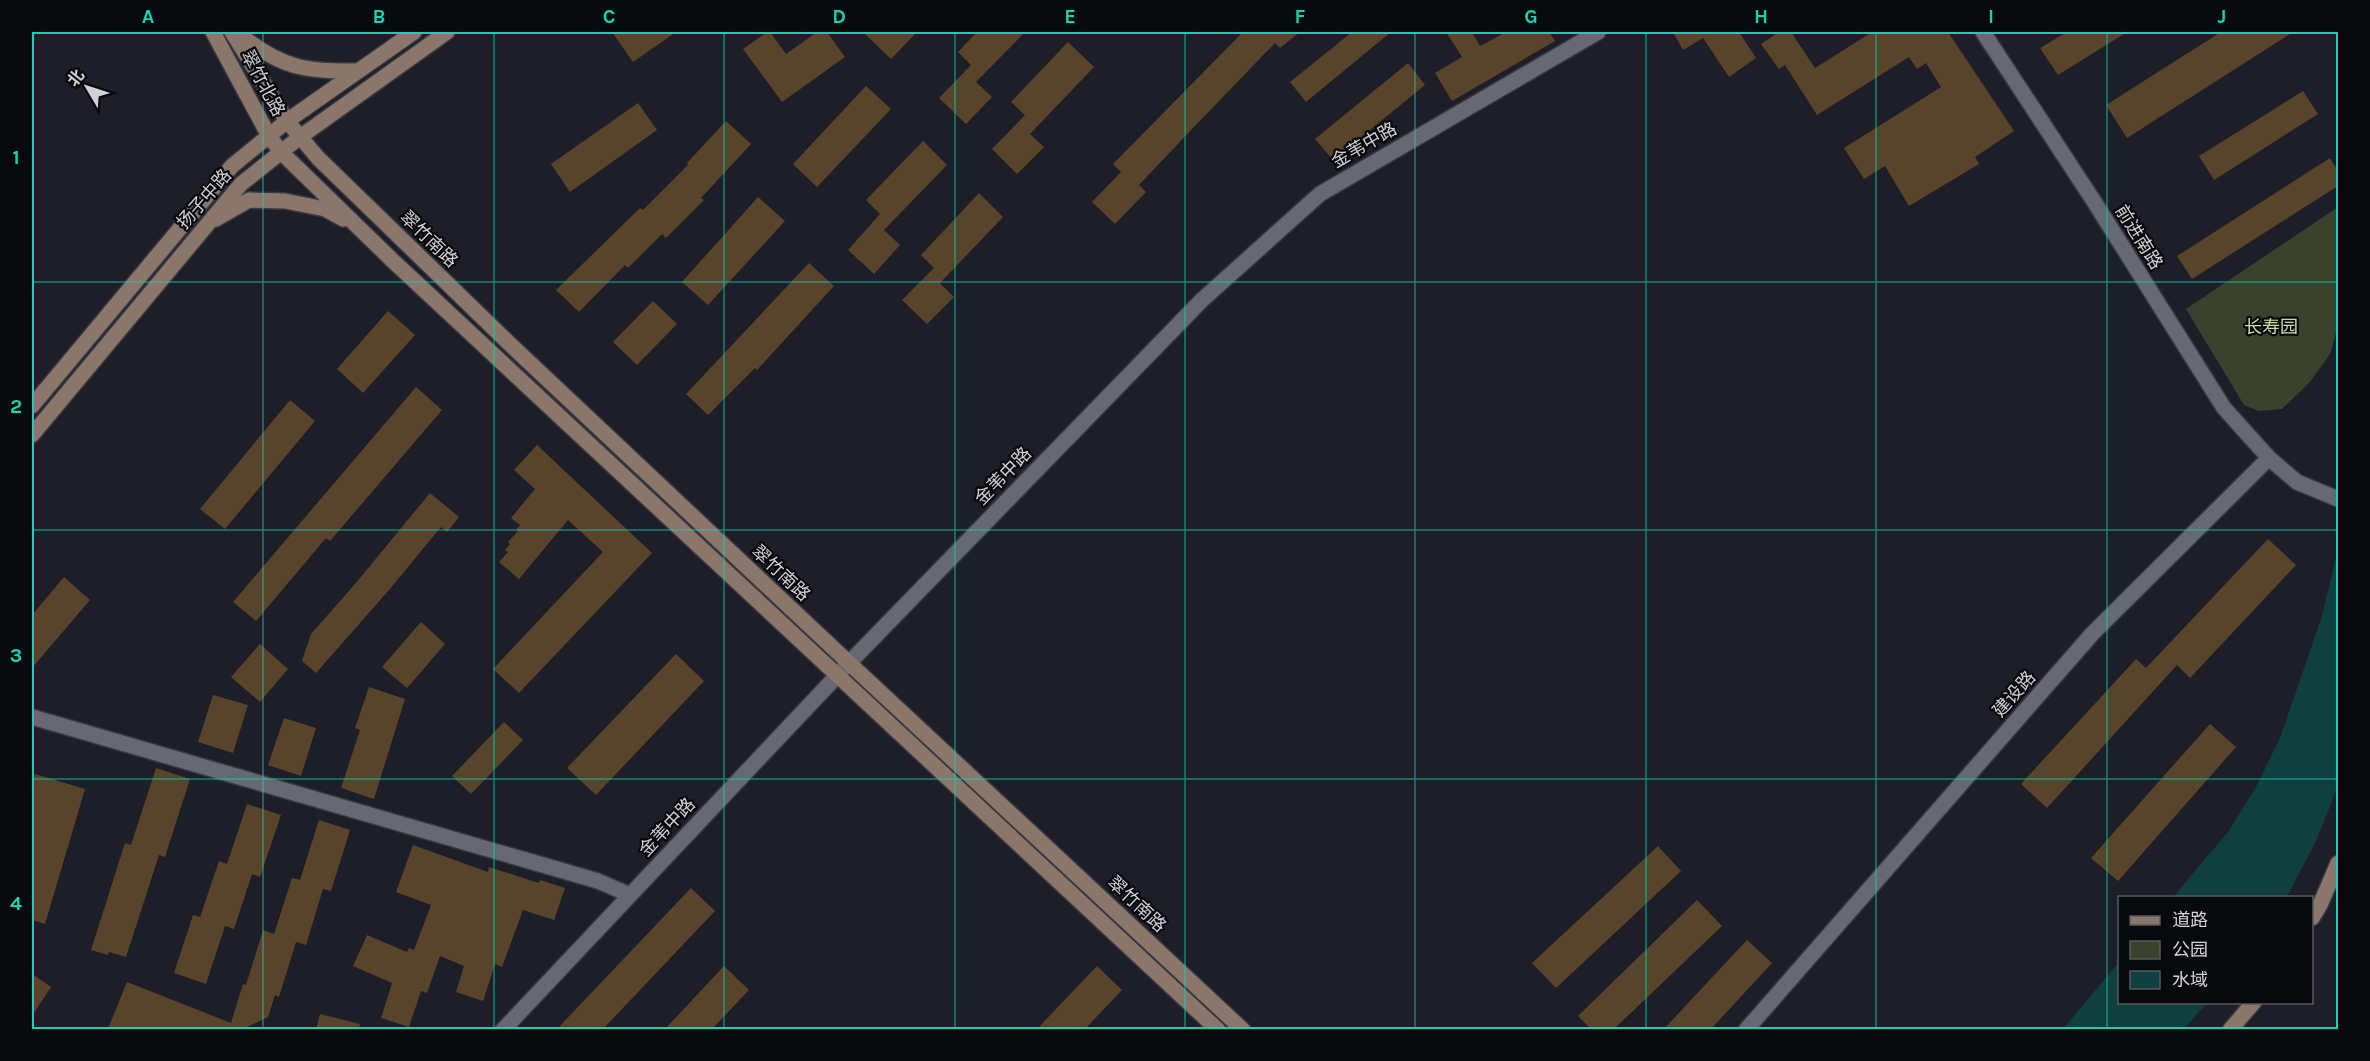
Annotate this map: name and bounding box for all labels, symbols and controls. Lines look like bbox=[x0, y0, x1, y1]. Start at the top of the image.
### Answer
text: A bbox=[142, 5, 155, 28]
text: B bbox=[373, 5, 385, 28]
text: C bbox=[603, 5, 615, 28]
text: D bbox=[832, 5, 846, 28]
text: E bbox=[1064, 5, 1076, 28]
text: F bbox=[1295, 5, 1306, 28]
text: G bbox=[1524, 5, 1538, 28]
text: H bbox=[1754, 5, 1768, 28]
text: I bbox=[1988, 5, 1994, 28]
text: J bbox=[2218, 5, 2226, 28]
street label: 翠竹北路 bbox=[236, 46, 290, 120]
north arrow bbox=[57, 57, 117, 117]
text: 北 bbox=[63, 66, 88, 90]
street label: 金苇中路 bbox=[1327, 117, 1401, 173]
text: 1 bbox=[12, 146, 20, 169]
street label: 扬子中路 bbox=[172, 165, 236, 233]
street label: 前进南路 bbox=[2111, 201, 2167, 273]
street label: 翠竹南路 bbox=[395, 206, 463, 272]
park label: 长寿园 bbox=[2244, 316, 2298, 338]
text: 2 bbox=[10, 395, 22, 418]
street label: 金苇中路 bbox=[970, 442, 1036, 510]
street label: 翠竹南路 bbox=[747, 540, 815, 606]
text: 3 bbox=[10, 644, 22, 667]
street label: 建设路 bbox=[1988, 666, 2040, 722]
street label: 金苇中路 bbox=[634, 793, 700, 861]
street label: 翠竹南路 bbox=[1103, 871, 1171, 937]
text: 4 bbox=[10, 892, 22, 915]
legend bbox=[2118, 896, 2313, 1004]
text: 道路 bbox=[2172, 909, 2208, 931]
text: 公园 bbox=[2172, 939, 2208, 961]
text: 水域 bbox=[2172, 969, 2208, 991]

